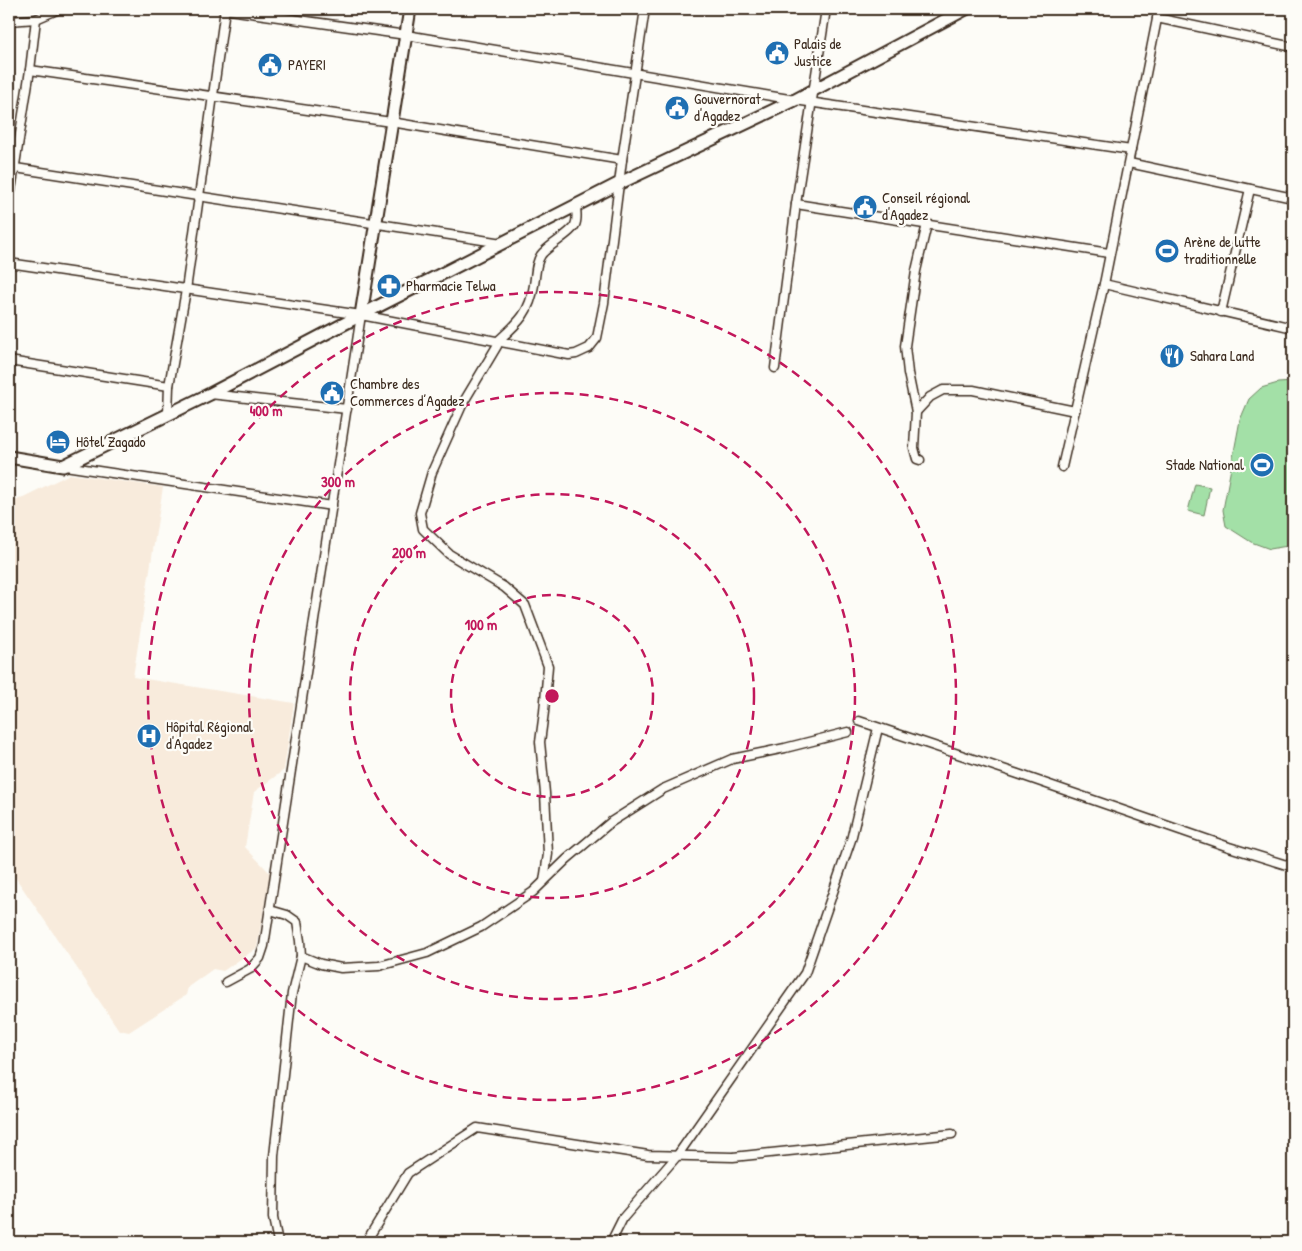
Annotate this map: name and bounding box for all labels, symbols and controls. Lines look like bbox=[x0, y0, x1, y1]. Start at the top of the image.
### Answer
place label: Palais de Justice bbox=[794, 33, 841, 71]
public building icon: Palais de Justice bbox=[764, 40, 790, 66]
public building icon: PAYERI bbox=[257, 52, 283, 78]
place label: PAYERI bbox=[288, 54, 326, 75]
place label: Gouvernorat d'Agadez bbox=[694, 88, 761, 126]
public building icon: Gouvernorat d'Agadez bbox=[664, 95, 690, 121]
place label: Conseil régional d'Agadez bbox=[882, 187, 970, 225]
public building icon: Conseil régional d'Agadez bbox=[852, 194, 878, 220]
place label: Arène de lutte traditionnelle bbox=[1184, 231, 1261, 269]
sports icon: Arène de lutte traditionnelle bbox=[1154, 238, 1180, 264]
pharmacy icon: Pharmacie Telwa bbox=[376, 273, 402, 299]
place label: Pharmacie Telwa bbox=[406, 275, 496, 296]
restaurant icon: Sahara Land bbox=[1159, 343, 1185, 369]
place label: Sahara Land bbox=[1190, 345, 1254, 366]
place label: Chambre des Commerces d’Agadez bbox=[350, 373, 465, 411]
public building icon: Chambre des Commerces d’Agadez bbox=[319, 380, 345, 406]
text: 400 m bbox=[250, 400, 282, 421]
hotel icon: Hôtel Zagado bbox=[45, 429, 71, 455]
place label: Hôtel Zagado bbox=[76, 431, 146, 452]
sports icon: Stade National bbox=[1249, 452, 1275, 478]
place label: Stade National bbox=[1166, 454, 1244, 475]
text: 300 m bbox=[321, 471, 355, 492]
text: 200 m bbox=[392, 542, 426, 563]
text: 100 m bbox=[465, 614, 497, 635]
centre of rings bbox=[543, 687, 561, 705]
place label: Hôpital Régional d'Agadez bbox=[166, 716, 253, 754]
hospital icon: Hôpital Régional d'Agadez bbox=[136, 723, 162, 749]

